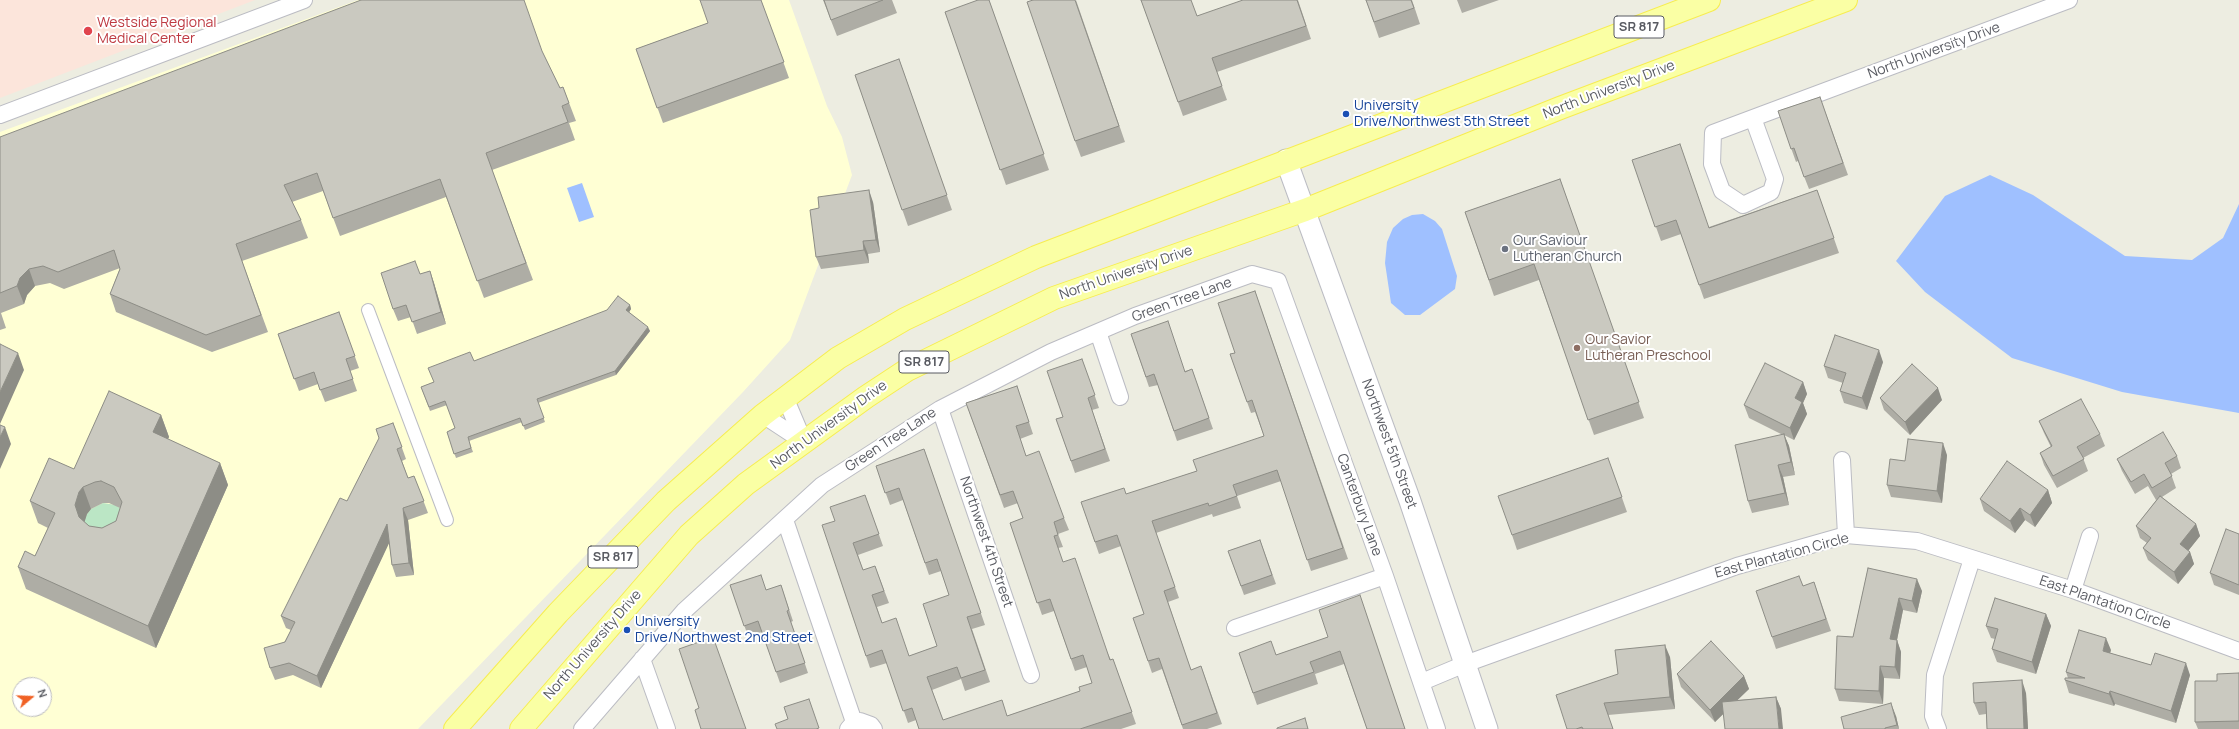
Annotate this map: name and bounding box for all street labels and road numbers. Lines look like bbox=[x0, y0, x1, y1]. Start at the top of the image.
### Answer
road number: SR 817 bbox=[1614, 16, 1664, 38]
street label: North University Drive bbox=[1865, 19, 2003, 83]
street label: North University Drive bbox=[1541, 57, 1677, 123]
street label: North University Drive bbox=[1057, 242, 1195, 304]
street label: Green Tree Lane bbox=[1130, 274, 1234, 326]
road number: SR 817 bbox=[899, 351, 949, 373]
street label: North University Drive bbox=[768, 377, 890, 473]
street label: Northwest 5th Street bbox=[1358, 377, 1420, 511]
street label: Green Tree Lane bbox=[842, 404, 940, 476]
street label: Canterbury Lane bbox=[1333, 451, 1385, 559]
street label: Northwest 4th Street bbox=[956, 474, 1016, 610]
street label: East Plantation Circle bbox=[1713, 530, 1851, 582]
road number: SR 817 bbox=[588, 546, 638, 568]
street label: East Plantation Circle bbox=[2037, 573, 2173, 633]
street label: North University Drive bbox=[541, 587, 645, 703]

